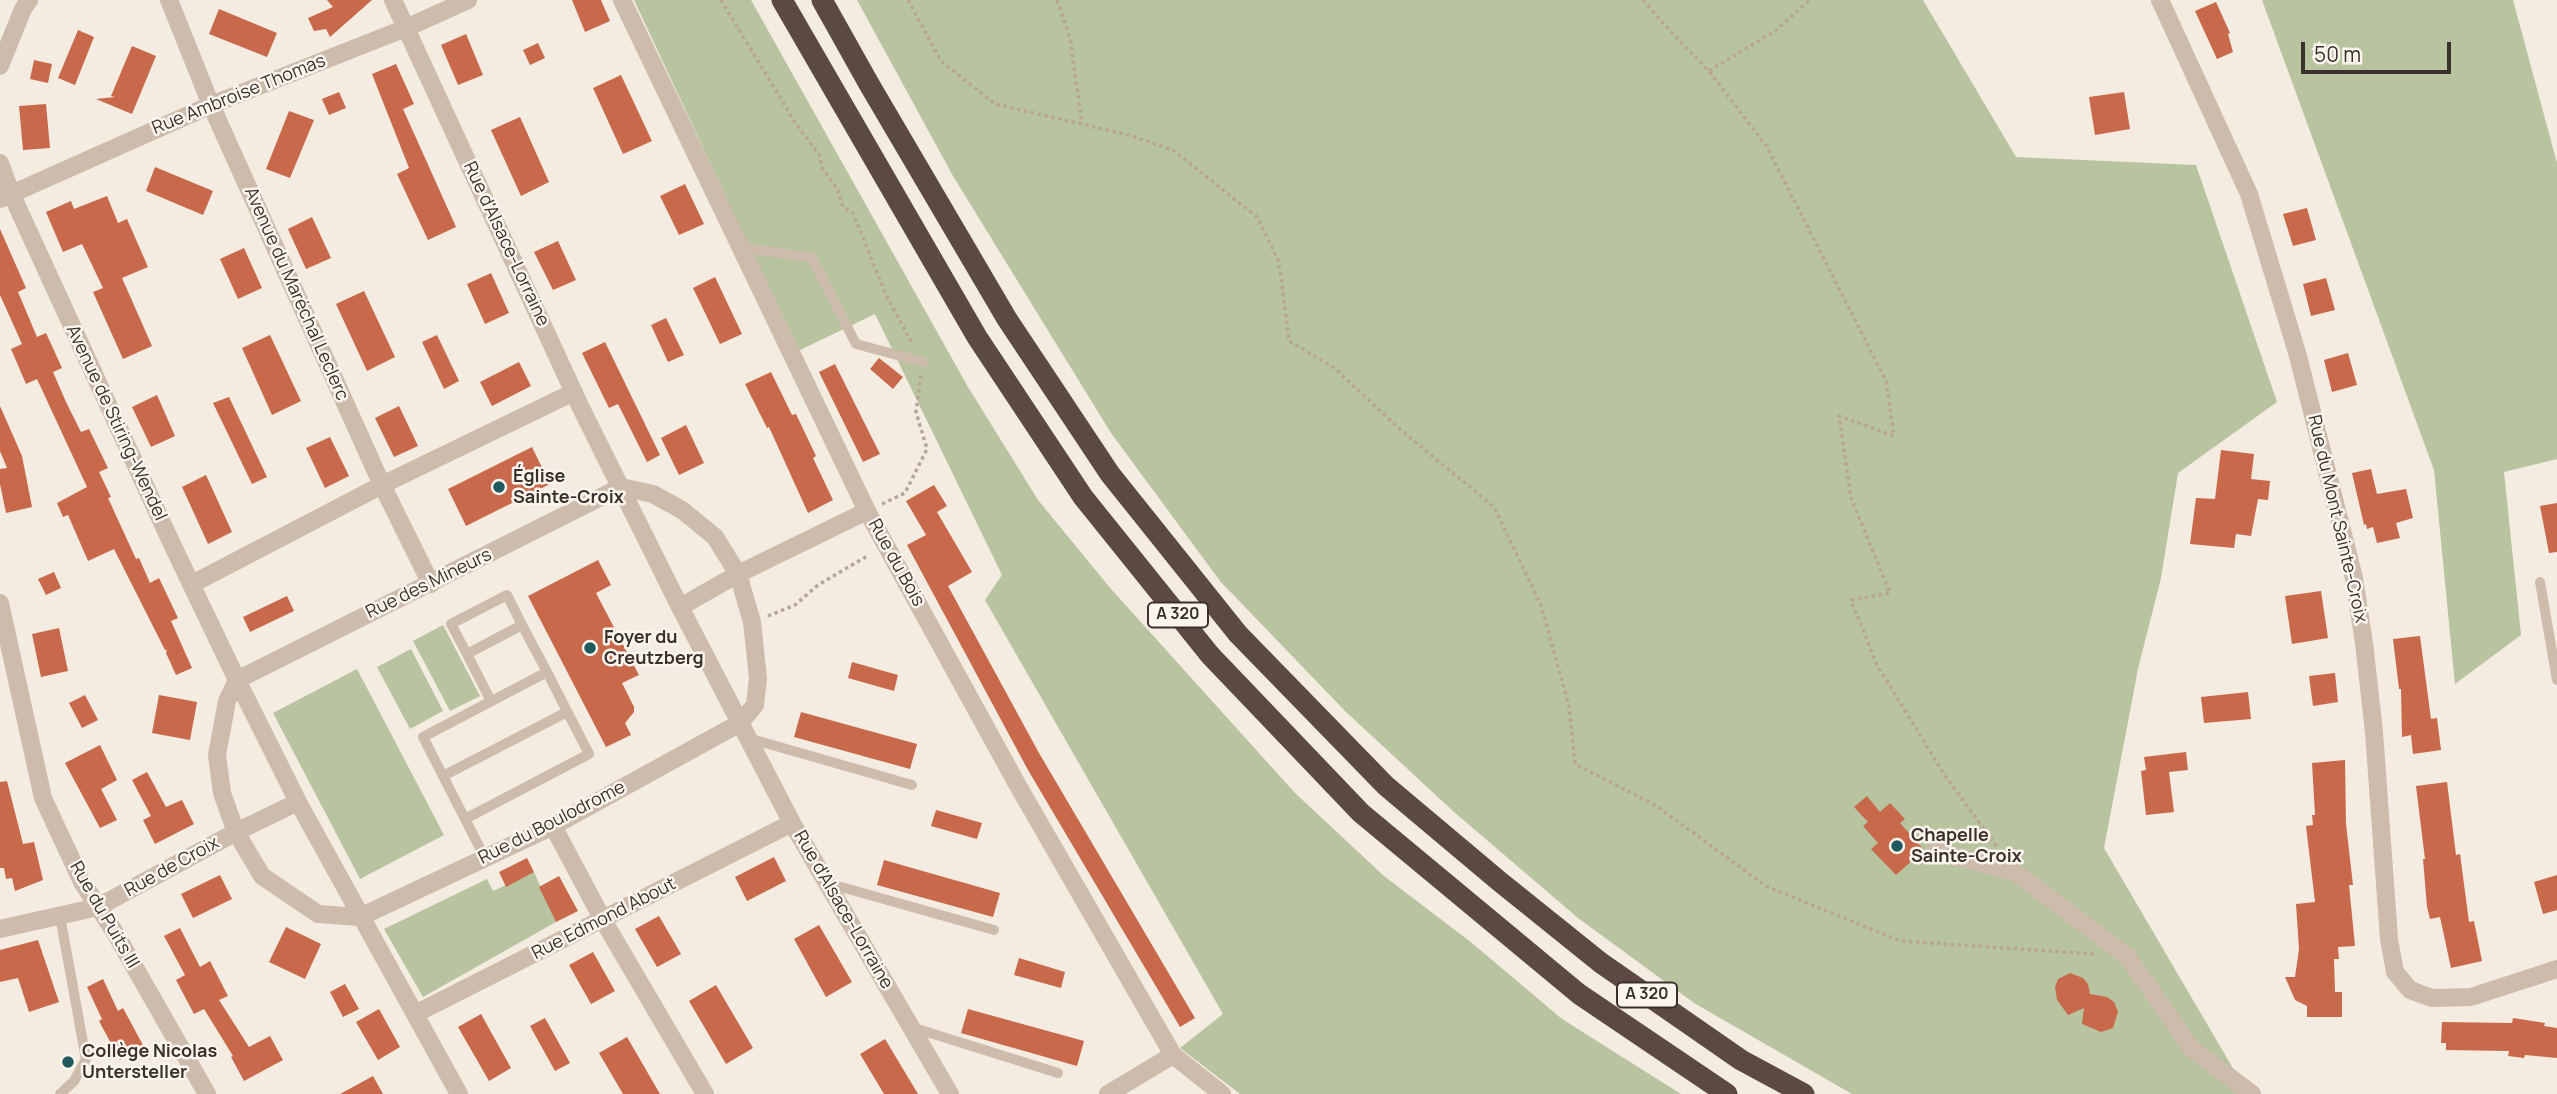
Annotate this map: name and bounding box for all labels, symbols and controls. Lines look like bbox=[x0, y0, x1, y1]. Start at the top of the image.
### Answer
scale bar bbox=[2305, 28, 2456, 72]
text: 50 m bbox=[2314, 40, 2361, 68]
street label: Rue Ambroise Thomas bbox=[149, 50, 329, 140]
street label: Rue d'Alsace-Lorraine bbox=[458, 158, 554, 330]
street label: Avenue du Maréchal Leclerc bbox=[239, 184, 353, 404]
street label: Avenue de Stiring-Wendel bbox=[61, 322, 171, 524]
street label: Rue du Mont Sainte-Croix bbox=[2303, 413, 2371, 625]
place label: Église Sainte-Croix bbox=[513, 466, 624, 508]
marker: Église Sainte-Croix bbox=[491, 479, 507, 495]
street label: Rue du Bois bbox=[863, 516, 929, 610]
street label: Rue des Mineurs bbox=[363, 544, 495, 624]
road number: A 320 bbox=[1148, 602, 1208, 628]
place label: Foyer du Creutzberg bbox=[604, 627, 704, 670]
marker: Foyer du Creutzberg bbox=[582, 640, 598, 656]
street label: Rue du Boulodrome bbox=[475, 777, 629, 869]
place label: Chapelle Sainte-Croix bbox=[1911, 825, 2022, 868]
street label: Rue d'Alsace-Lorraine bbox=[789, 827, 897, 993]
street label: Rue de Croix bbox=[121, 832, 223, 902]
marker: Chapelle Sainte-Croix bbox=[1889, 838, 1905, 854]
street label: Rue du Puits III bbox=[65, 858, 143, 972]
street label: Rue Edmond About bbox=[529, 873, 679, 965]
road number: A 320 bbox=[1617, 982, 1677, 1007]
place label: Collège Nicolas Untersteller bbox=[82, 1041, 217, 1084]
marker: Collège Nicolas Untersteller bbox=[60, 1054, 76, 1070]

